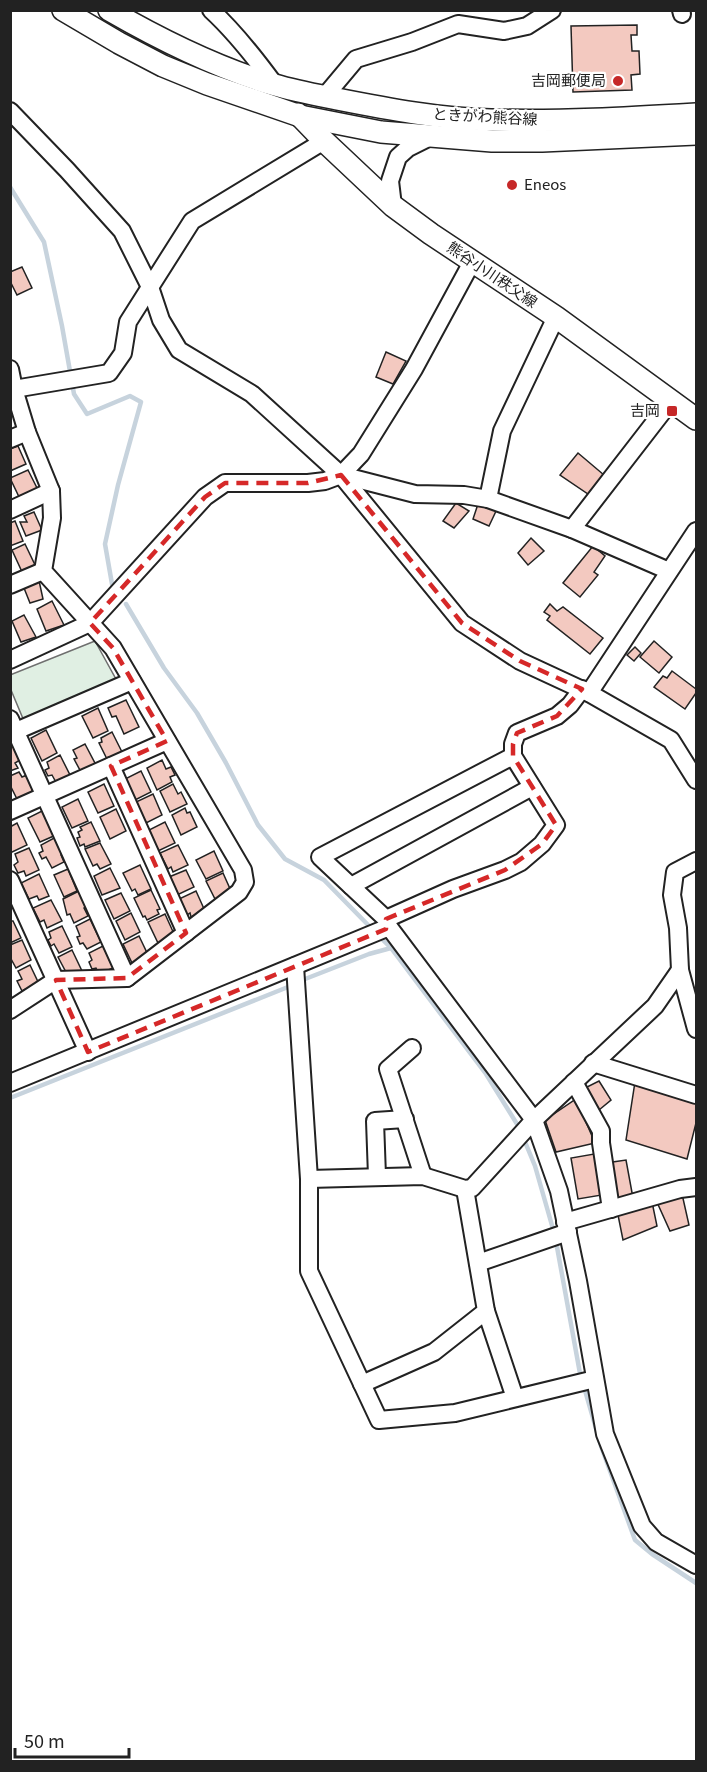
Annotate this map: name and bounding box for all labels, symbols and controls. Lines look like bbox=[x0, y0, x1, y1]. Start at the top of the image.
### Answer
place label: 吉岡郵便局 bbox=[531, 69, 606, 90]
marker: 吉岡郵便局 bbox=[611, 74, 625, 88]
street label: ときがわ熊谷線 bbox=[432, 102, 538, 129]
place label: Eneos bbox=[524, 173, 566, 194]
marker: Eneos bbox=[505, 178, 519, 192]
street label: 熊谷小川秩父線 bbox=[443, 236, 542, 312]
place label: 吉岡 bbox=[630, 399, 660, 420]
marker: 吉岡 bbox=[665, 404, 679, 418]
scale bar bbox=[15, 1721, 129, 1759]
text: 50 m bbox=[24, 1727, 65, 1753]

